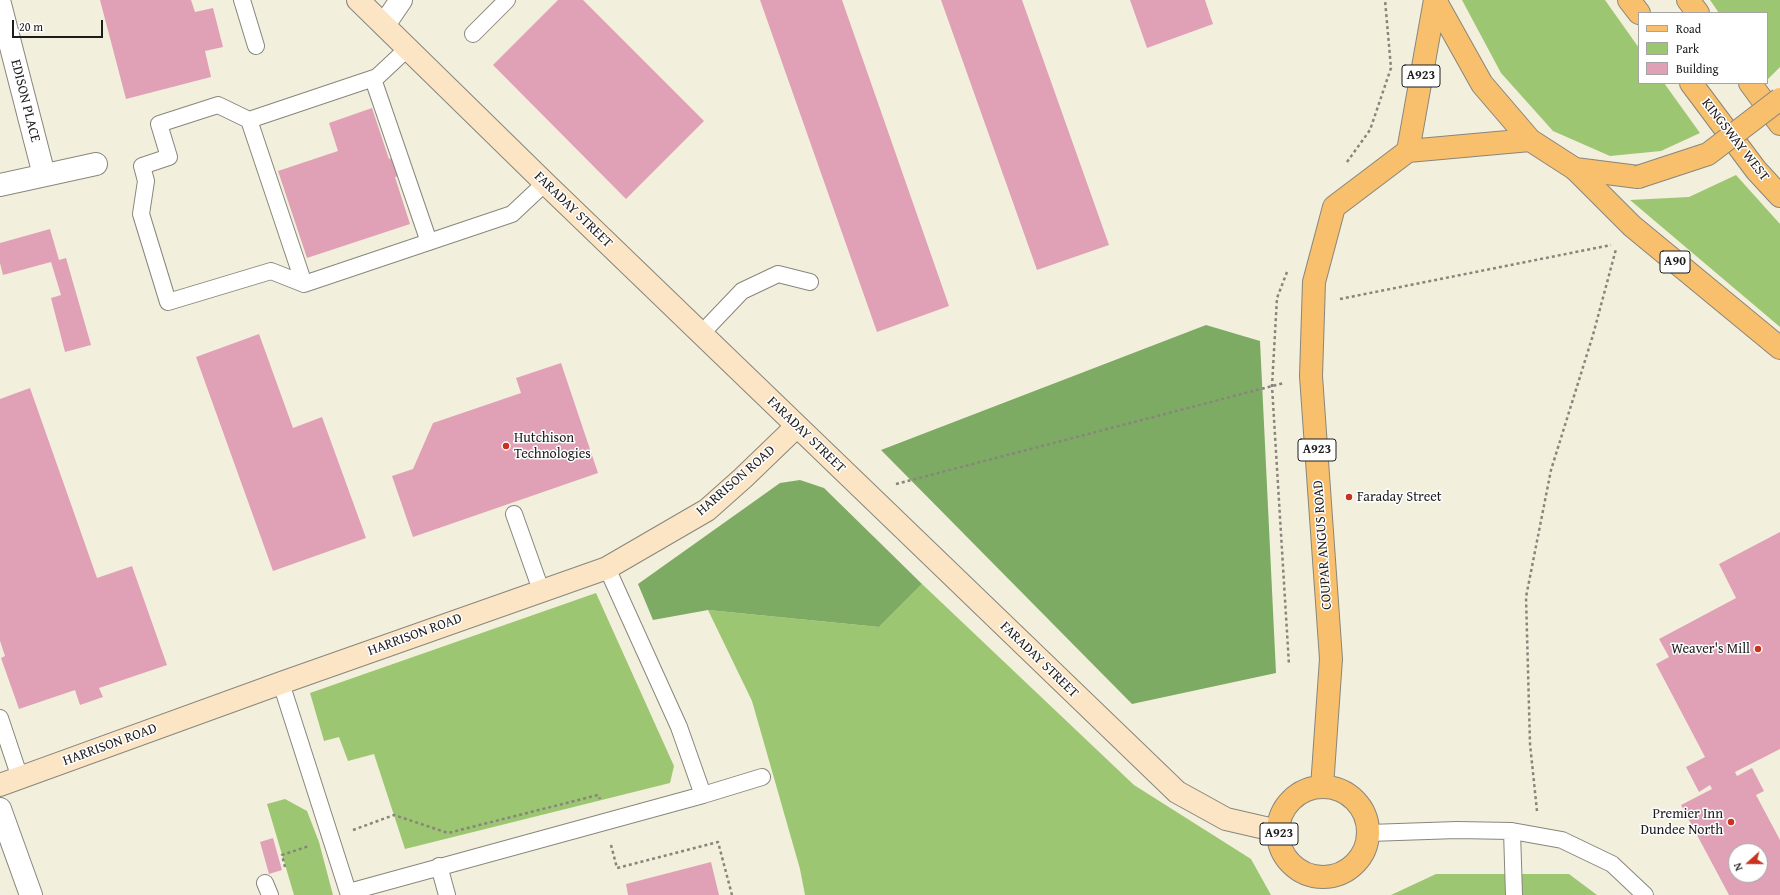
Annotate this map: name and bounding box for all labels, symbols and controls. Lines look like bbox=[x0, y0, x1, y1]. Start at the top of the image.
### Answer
scale bar bbox=[14, 12, 105, 38]
legend bbox=[1638, 12, 1768, 84]
text: 20 m bbox=[19, 18, 43, 35]
text: Road bbox=[1676, 20, 1701, 37]
text: Park bbox=[1676, 40, 1699, 57]
street label: EDISON PLACE bbox=[7, 58, 43, 144]
text: Building bbox=[1676, 60, 1719, 77]
road number: A923 bbox=[1402, 65, 1440, 87]
street label: KINGSWAY WEST bbox=[1698, 95, 1772, 185]
street label: FARADAY STREET bbox=[530, 168, 616, 252]
road number: A90 bbox=[1660, 251, 1690, 273]
street label: FARADAY STREET bbox=[763, 393, 849, 477]
place label: Hutchison Technologies bbox=[514, 430, 591, 462]
road number: A923 bbox=[1298, 439, 1336, 461]
marker: Hutchison Technologies bbox=[501, 441, 511, 451]
street label: HARRISON ROAD bbox=[693, 442, 779, 520]
street label: COUPAR ANGUS ROAD bbox=[1310, 480, 1336, 610]
place label: Faraday Street bbox=[1357, 489, 1442, 505]
marker: Faraday Street bbox=[1344, 492, 1354, 502]
street label: HARRISON ROAD bbox=[366, 610, 464, 660]
street label: FARADAY STREET bbox=[996, 618, 1082, 702]
place label: Weaver's Mill bbox=[1671, 641, 1750, 657]
marker: Weaver's Mill bbox=[1753, 644, 1763, 654]
street label: HARRISON ROAD bbox=[61, 720, 159, 770]
place label: Premier Inn Dundee North bbox=[1640, 806, 1723, 838]
marker: Premier Inn Dundee North bbox=[1726, 817, 1736, 827]
road number: A923 bbox=[1260, 823, 1298, 845]
north arrow bbox=[1728, 843, 1768, 883]
text: N bbox=[1729, 861, 1747, 873]

